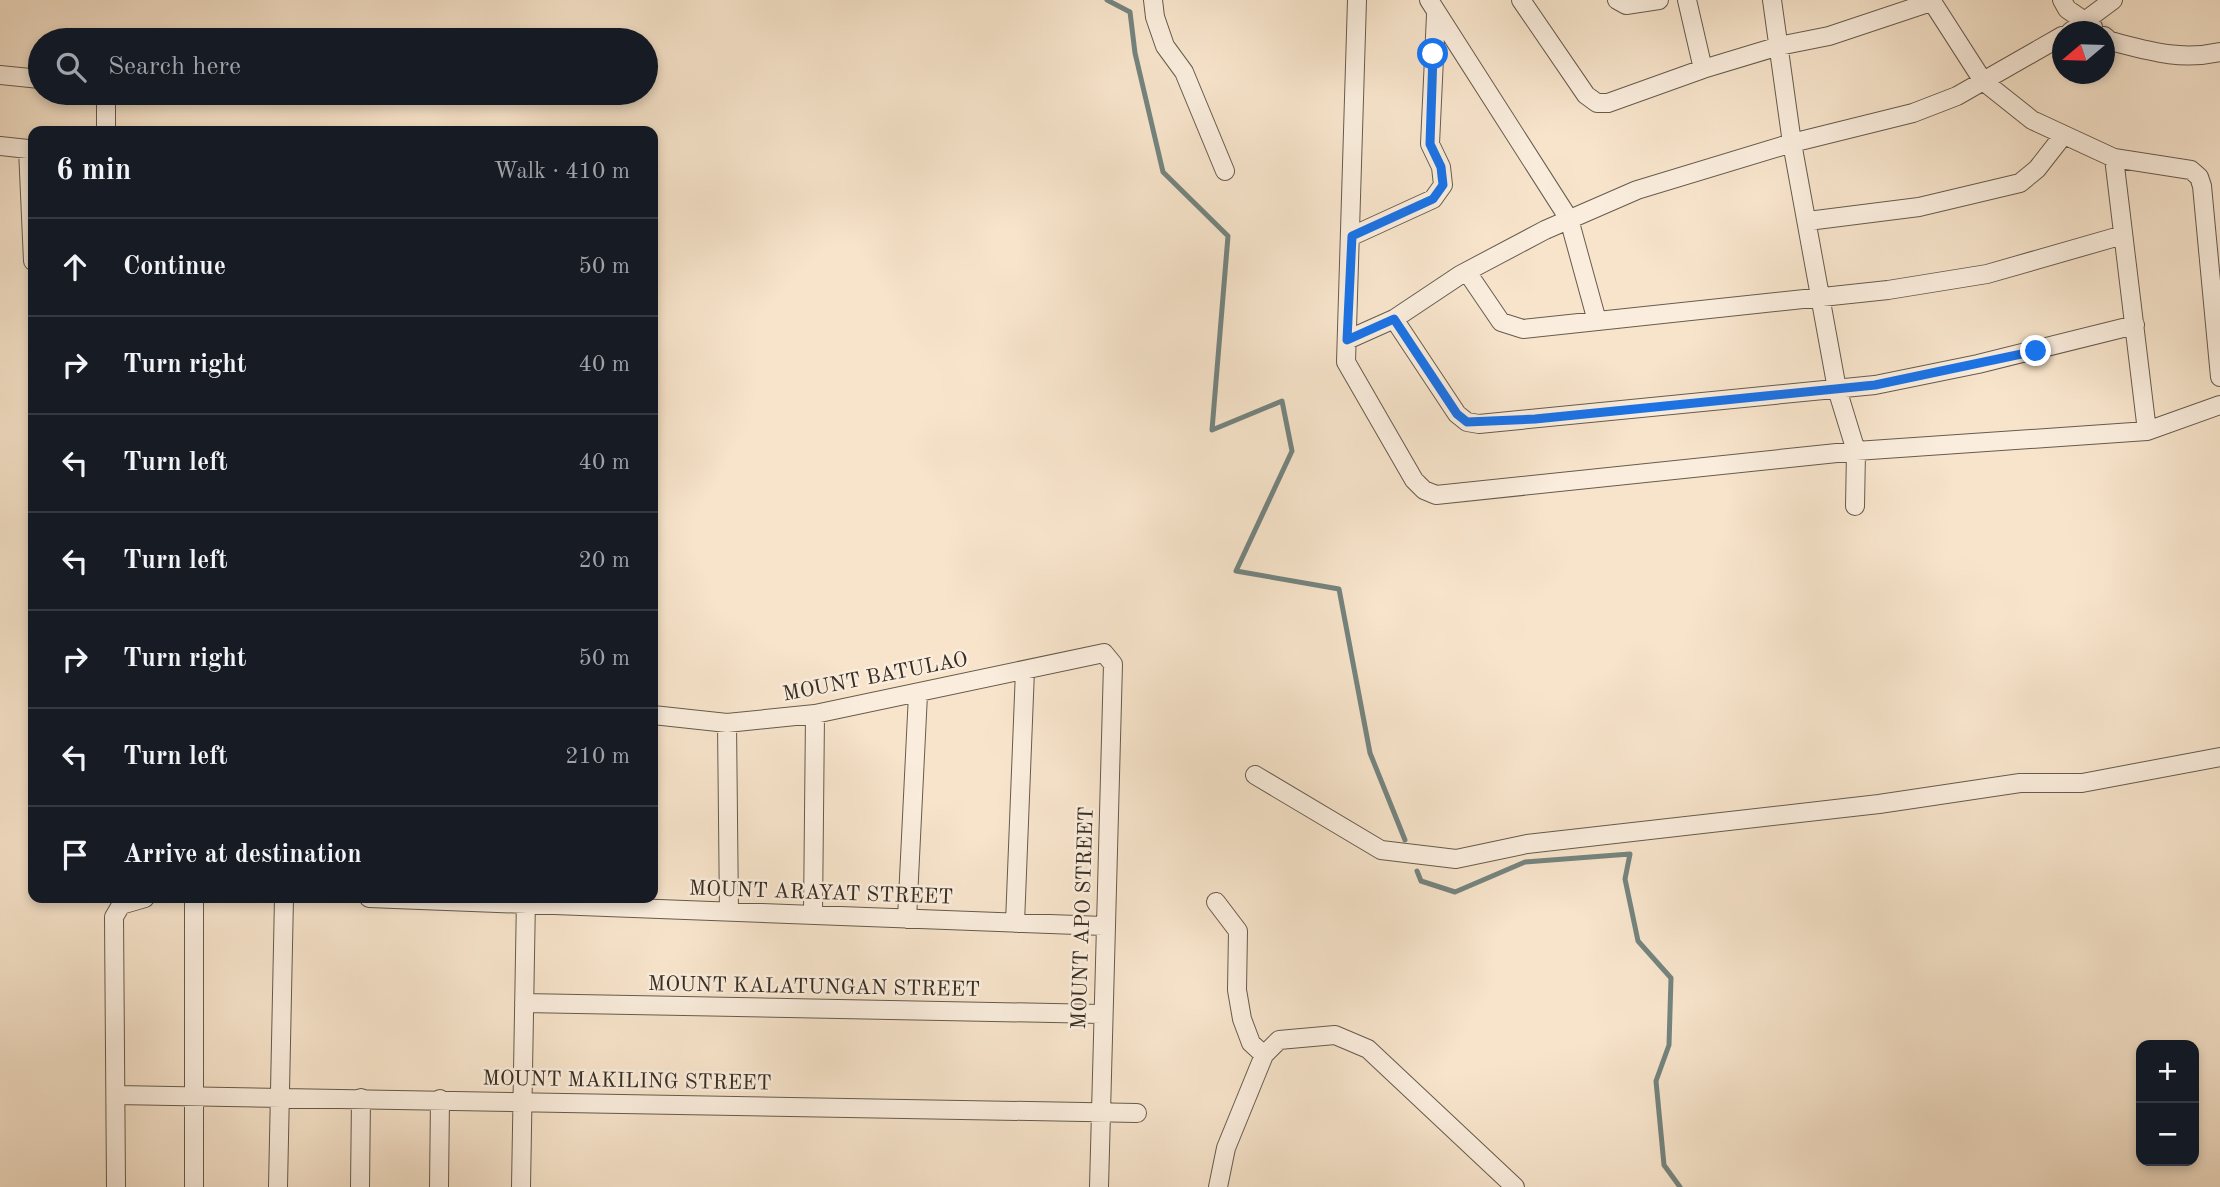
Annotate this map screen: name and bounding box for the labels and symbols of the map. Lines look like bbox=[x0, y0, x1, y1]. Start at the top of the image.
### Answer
north arrow bbox=[2052, 21, 2115, 84]
route start bbox=[1417, 38, 1448, 69]
route end bbox=[2020, 335, 2051, 366]
street label: MOUNT BATULAO bbox=[781, 649, 970, 706]
street label: MOUNT APO STREET bbox=[1069, 806, 1098, 1030]
street label: MOUNT ARAYAT STREET bbox=[688, 878, 954, 909]
street label: MOUNT KALATUNGAN STREET bbox=[648, 974, 980, 1001]
street label: MOUNT MAKILING STREET bbox=[482, 1068, 772, 1095]

